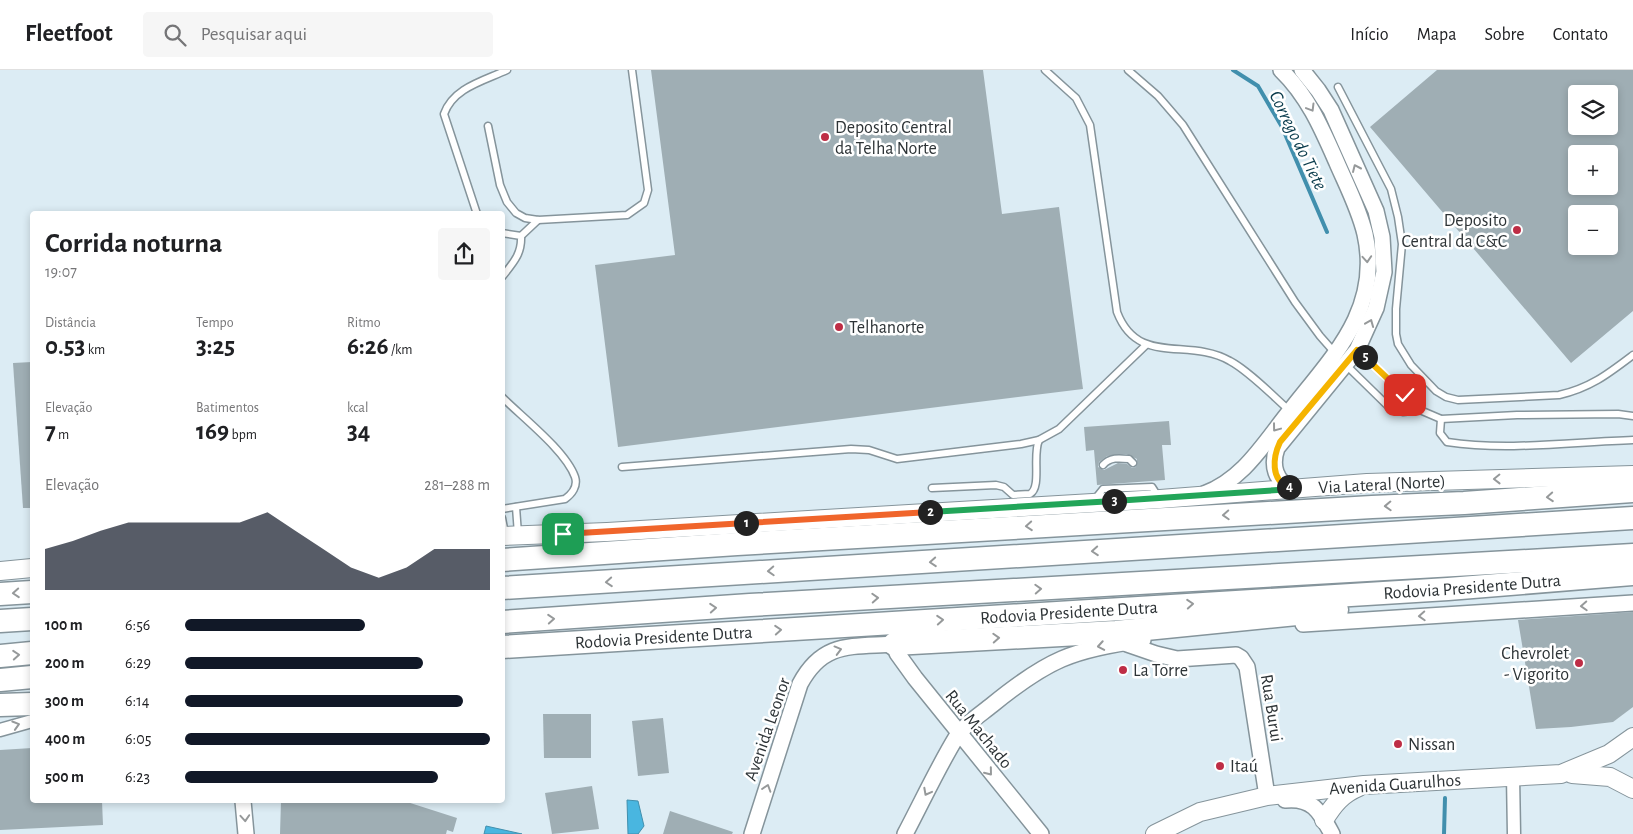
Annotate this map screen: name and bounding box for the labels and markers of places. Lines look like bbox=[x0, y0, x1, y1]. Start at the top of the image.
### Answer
place label: Deposito Central da Telha Norte bbox=[835, 119, 952, 158]
marker: Deposito Central da Telha Norte bbox=[819, 131, 831, 143]
place label: Deposito Central da C&C bbox=[1401, 212, 1507, 251]
marker: Deposito Central da C&C bbox=[1511, 224, 1523, 236]
place label: Telhanorte bbox=[849, 319, 924, 337]
marker: Telhanorte bbox=[833, 321, 845, 333]
pin: 5 bbox=[1352, 344, 1378, 370]
pin bbox=[1384, 374, 1426, 416]
pin: 4 bbox=[1276, 474, 1302, 500]
pin: 3 bbox=[1102, 488, 1126, 514]
pin: 2 bbox=[918, 500, 942, 524]
pin: 1 bbox=[734, 510, 758, 536]
pin bbox=[542, 513, 584, 555]
place label: Chevrolet - Vigorito bbox=[1501, 645, 1569, 684]
marker: Chevrolet - Vigorito bbox=[1573, 657, 1585, 669]
place label: La Torre bbox=[1133, 662, 1188, 680]
marker: La Torre bbox=[1117, 664, 1129, 676]
place label: Nissan bbox=[1408, 736, 1455, 754]
marker: Nissan bbox=[1392, 738, 1404, 750]
place label: Itaú bbox=[1230, 758, 1258, 776]
marker: Itaú bbox=[1214, 760, 1226, 772]

